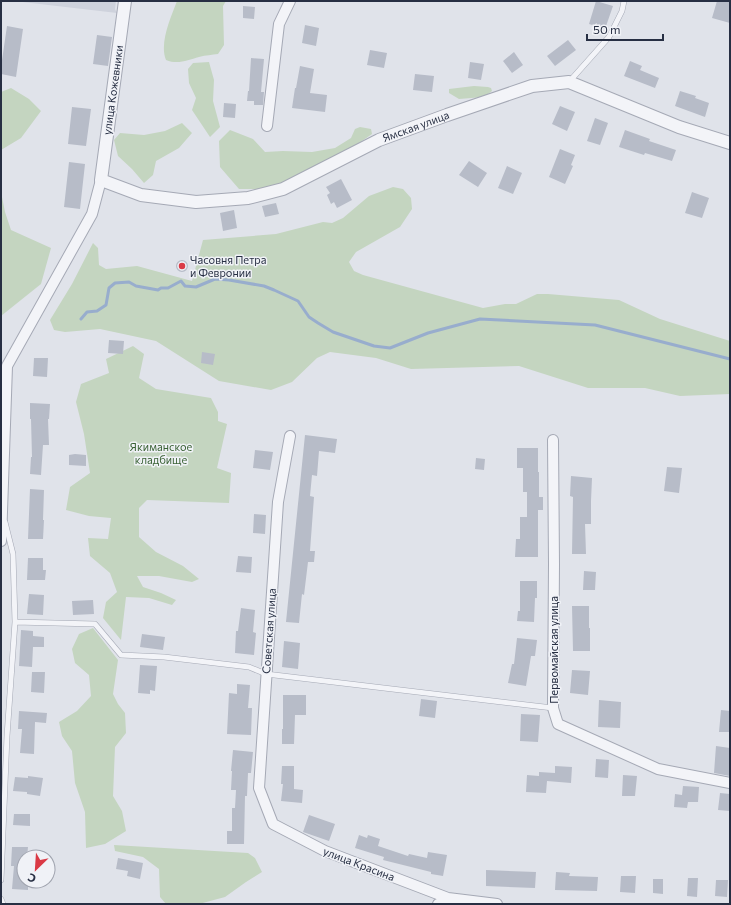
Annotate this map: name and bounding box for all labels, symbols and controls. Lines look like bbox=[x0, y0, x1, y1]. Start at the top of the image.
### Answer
scale bar bbox=[587, 16, 663, 42]
text: 50 m bbox=[593, 22, 621, 36]
street label: улица Кожевники bbox=[100, 44, 125, 136]
street label: Ямская улица bbox=[380, 108, 451, 144]
place label: Часовня Петра и Февронии bbox=[190, 253, 266, 279]
marker: Часовня Петра и Февронии bbox=[177, 261, 187, 271]
park label: Якиманское кладбище bbox=[130, 440, 193, 466]
street label: Советская улица bbox=[259, 588, 278, 674]
street label: Первомайская улица bbox=[547, 596, 560, 704]
street label: улица Красина bbox=[322, 844, 397, 883]
north arrow bbox=[16, 849, 56, 889]
text: С bbox=[25, 871, 38, 886]

